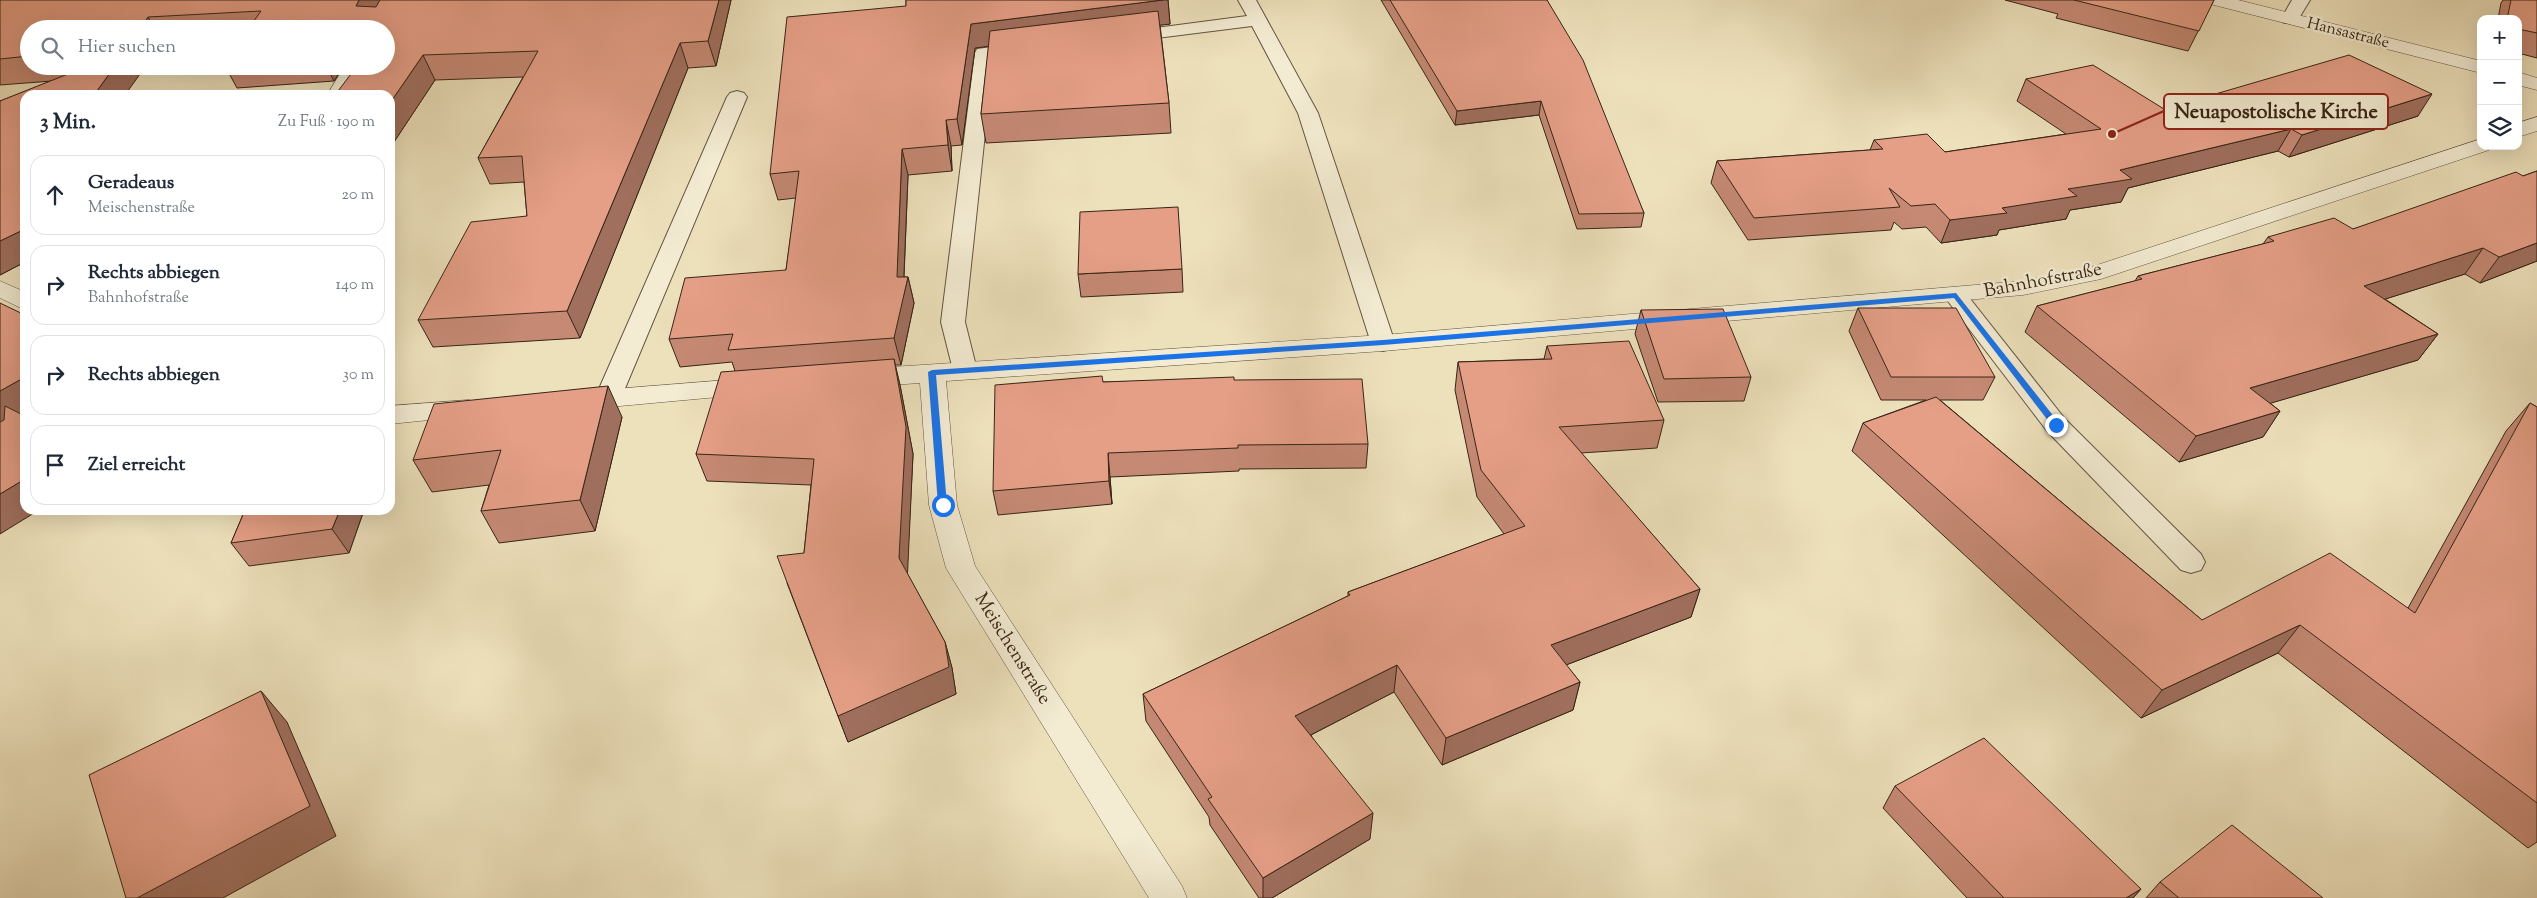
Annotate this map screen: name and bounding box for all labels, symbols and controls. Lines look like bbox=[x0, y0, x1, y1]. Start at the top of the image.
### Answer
street label: Hansastraße bbox=[2304, 13, 2392, 55]
map controls bbox=[2477, 15, 2522, 150]
button: + bbox=[2477, 15, 2522, 60]
search box bbox=[20, 20, 395, 75]
icon: search bbox=[38, 34, 66, 62]
text: Hier suchen bbox=[78, 34, 176, 61]
button: − bbox=[2477, 60, 2522, 105]
callout: Neuapostolische Kirche bbox=[2164, 94, 2388, 129]
text: Neuapostolische Kirche bbox=[2174, 99, 2378, 128]
button: layers bbox=[2477, 105, 2522, 150]
text: 3 Min. bbox=[40, 108, 96, 138]
text: Zu Fuß · 190 m bbox=[278, 111, 375, 134]
text: Geradeaus bbox=[88, 170, 174, 197]
icon: ahead bbox=[41, 181, 69, 209]
text: 20 m bbox=[341, 184, 374, 207]
text: Meischenstraße bbox=[88, 197, 195, 220]
street label: Bahnhofstraße bbox=[1982, 256, 2104, 306]
text: Rechts abbiegen bbox=[88, 260, 220, 287]
icon: right bbox=[41, 271, 69, 299]
text: 140 m bbox=[336, 274, 374, 297]
text: Bahnhofstraße bbox=[88, 287, 189, 310]
icon: right bbox=[41, 361, 69, 389]
text: Rechts abbiegen bbox=[88, 362, 220, 389]
text: 30 m bbox=[343, 364, 374, 387]
route end bbox=[2045, 414, 2068, 437]
icon: arrive bbox=[41, 451, 69, 479]
text: Ziel erreicht bbox=[88, 452, 185, 479]
route start bbox=[932, 494, 955, 517]
street label: Meischenstraße bbox=[967, 588, 1057, 710]

